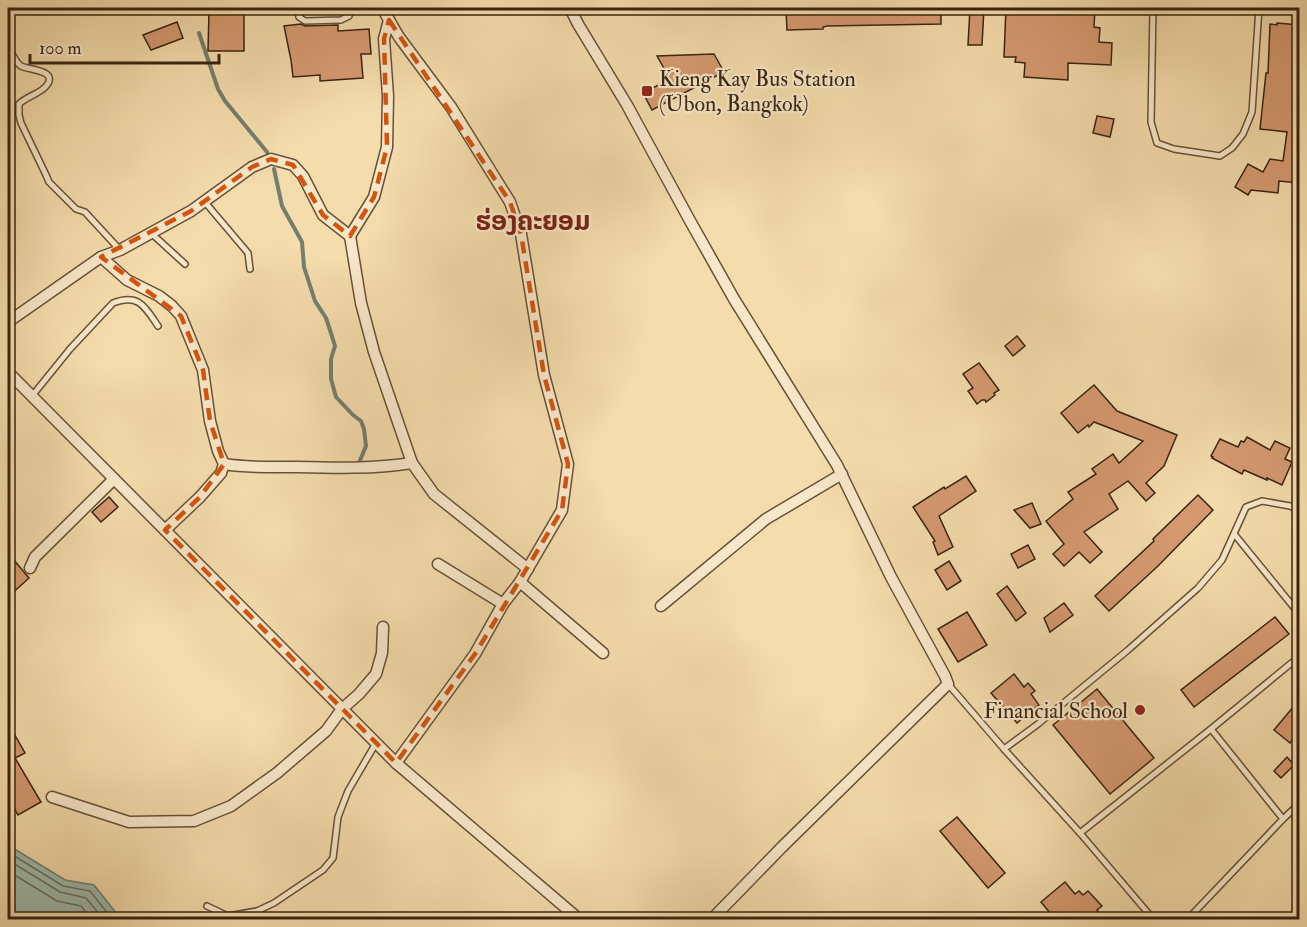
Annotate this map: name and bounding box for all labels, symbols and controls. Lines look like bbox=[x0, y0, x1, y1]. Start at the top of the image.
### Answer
scale bar bbox=[30, 27, 219, 65]
text: 100 m bbox=[39, 37, 82, 60]
place label: Kieng Kay Bus Station (Ubon, Bangkok) bbox=[659, 65, 856, 118]
marker: Kieng Kay Bus Station (Ubon, Bangkok) bbox=[640, 84, 654, 98]
district label: ຮ່ອງຄະຍອມ bbox=[476, 206, 590, 238]
place label: Financial School bbox=[983, 697, 1128, 725]
marker: Financial School bbox=[1133, 703, 1147, 717]

